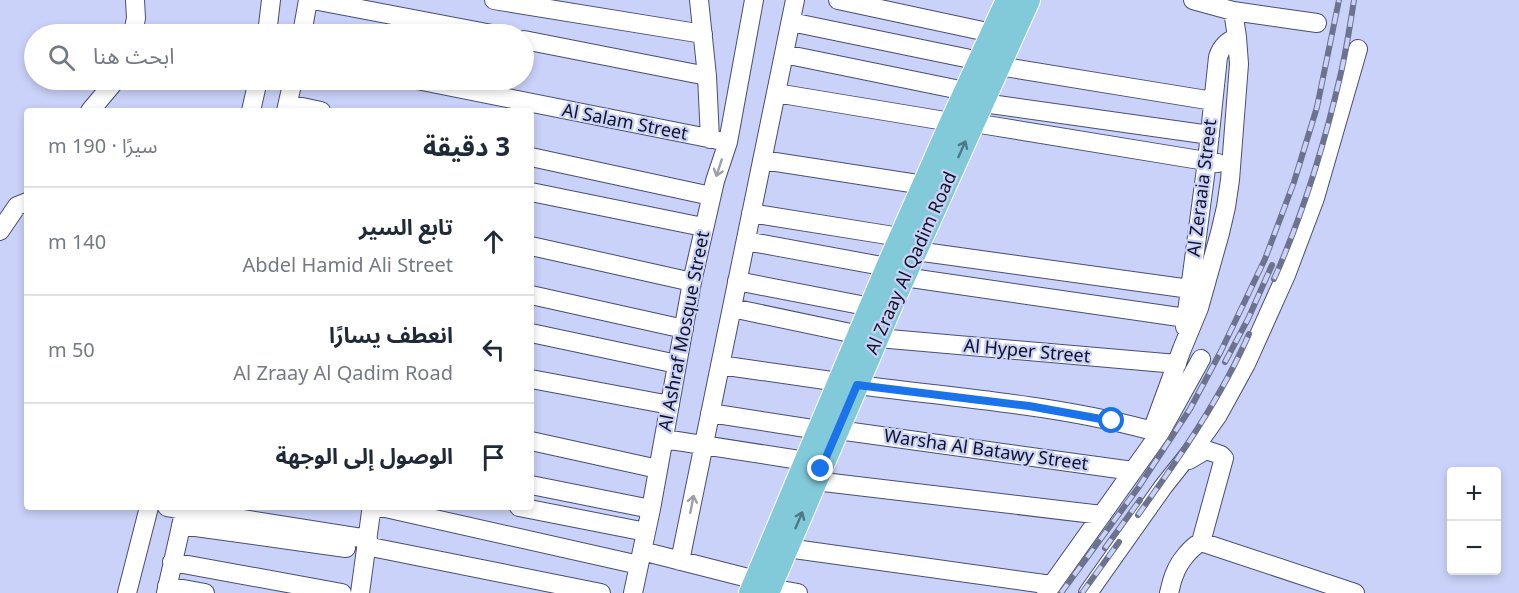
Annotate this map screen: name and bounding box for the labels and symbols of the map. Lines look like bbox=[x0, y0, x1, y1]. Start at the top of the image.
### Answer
street label: Al Salam Street bbox=[560, 97, 690, 145]
street label: Al Zeraaia Street bbox=[1181, 117, 1221, 258]
one-way arrow bbox=[957, 141, 968, 159]
one-way arrow bbox=[713, 158, 724, 177]
street label: Al Zraay Al Qadim Road bbox=[859, 167, 961, 358]
street label: Al Ashraf Mosque Street bbox=[652, 228, 714, 433]
street label: Al Hyper Street bbox=[963, 333, 1092, 368]
route start bbox=[1098, 407, 1124, 433]
street label: Warsha Al Batawy Street bbox=[883, 423, 1090, 475]
route end bbox=[807, 455, 833, 481]
one-way arrow bbox=[686, 494, 698, 513]
one-way arrow bbox=[794, 511, 805, 530]

